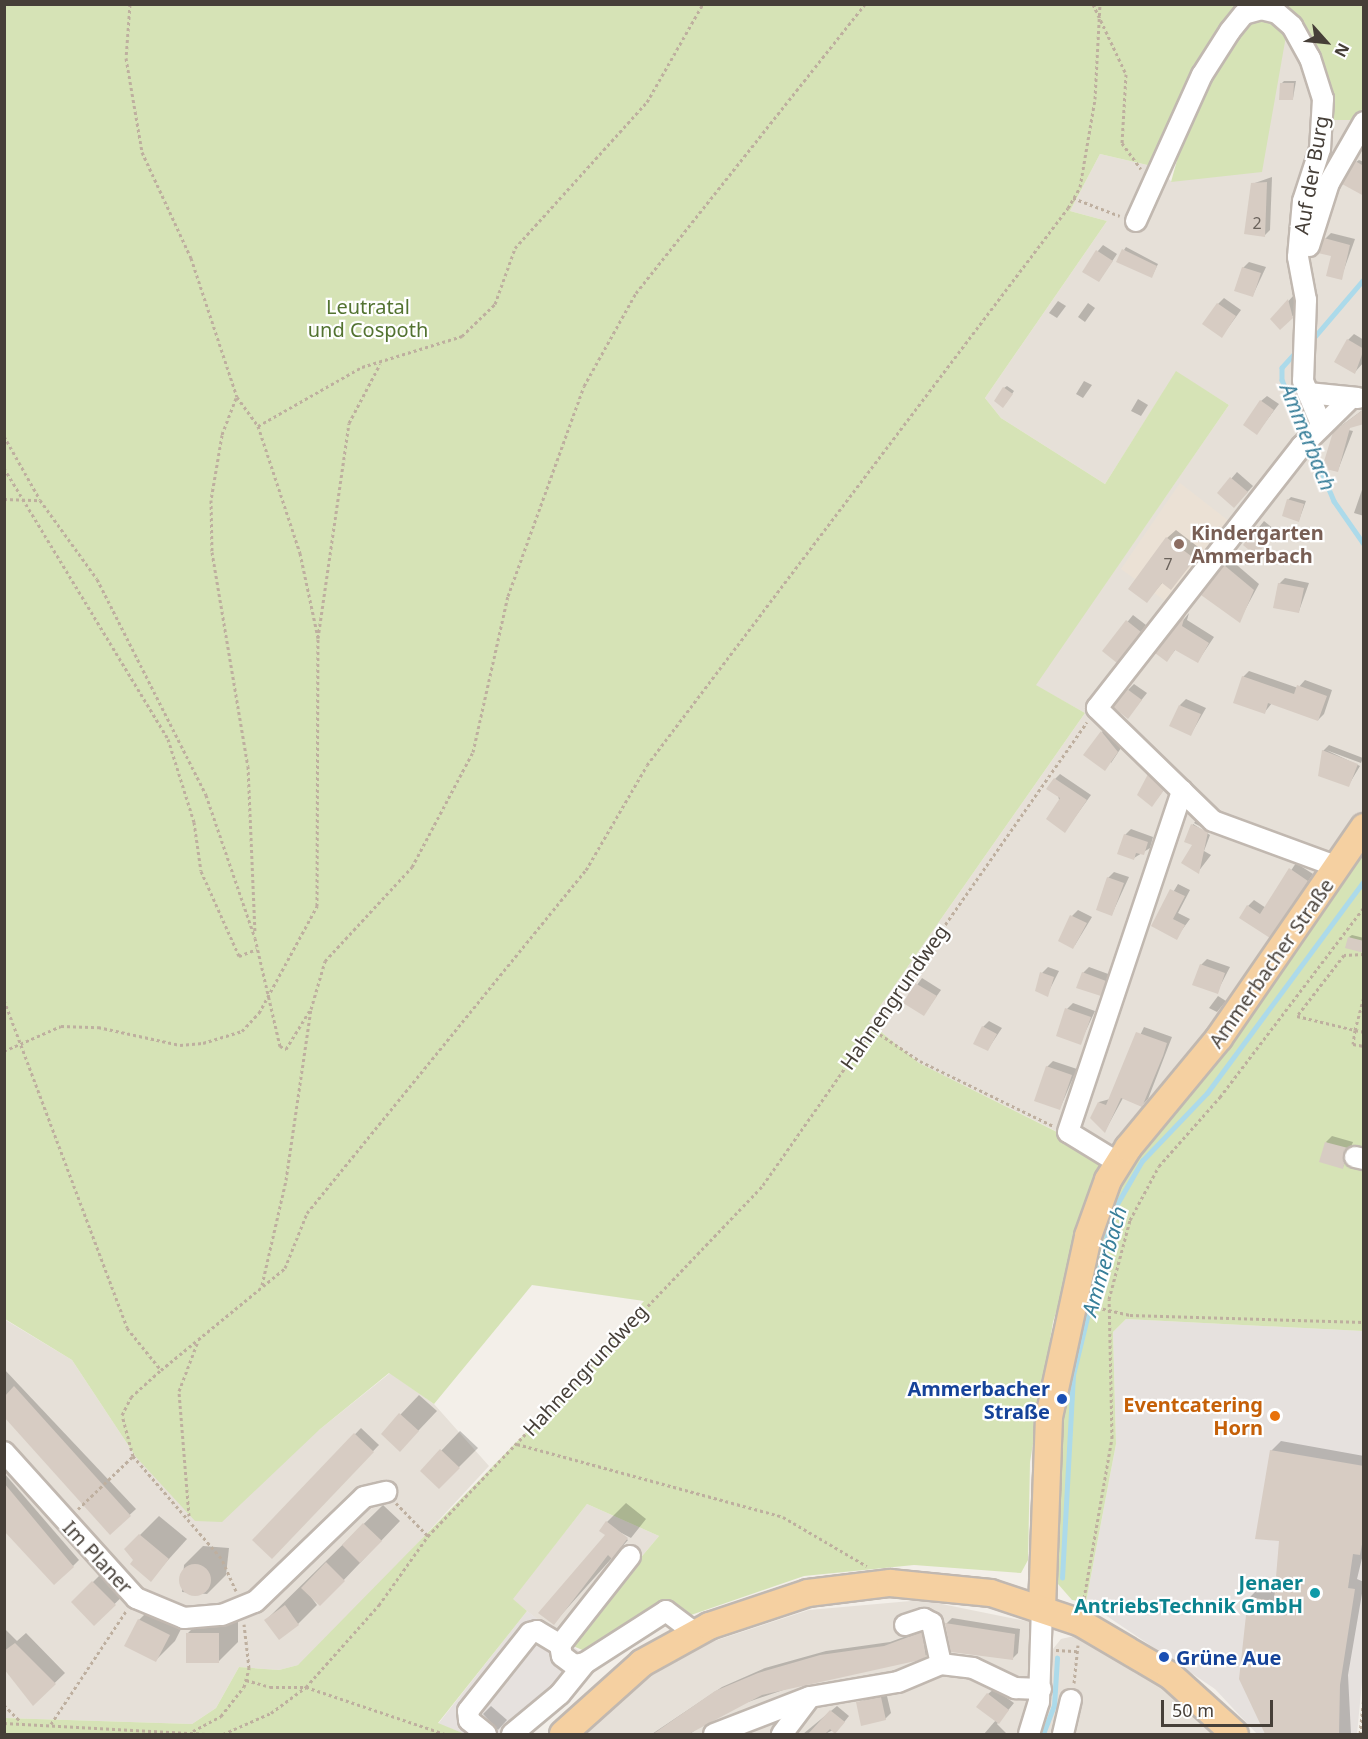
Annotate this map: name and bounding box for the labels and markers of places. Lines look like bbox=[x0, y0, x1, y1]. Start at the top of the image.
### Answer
place label: Kindergarten Ammerbach bbox=[1191, 520, 1324, 567]
marker: Kindergarten Ammerbach bbox=[1172, 537, 1186, 551]
place label: Ammerbacher Straße bbox=[907, 1376, 1050, 1423]
marker: Ammerbacher Straße bbox=[1055, 1392, 1069, 1406]
place label: Eventcatering Horn bbox=[1123, 1392, 1263, 1439]
marker: Eventcatering Horn bbox=[1268, 1409, 1282, 1423]
place label: Jenaer AntriebsTechnik GmbH bbox=[1074, 1570, 1303, 1617]
marker: Jenaer AntriebsTechnik GmbH bbox=[1308, 1586, 1322, 1600]
place label: Grüne Aue bbox=[1176, 1645, 1281, 1669]
marker: Grüne Aue bbox=[1157, 1650, 1171, 1664]

